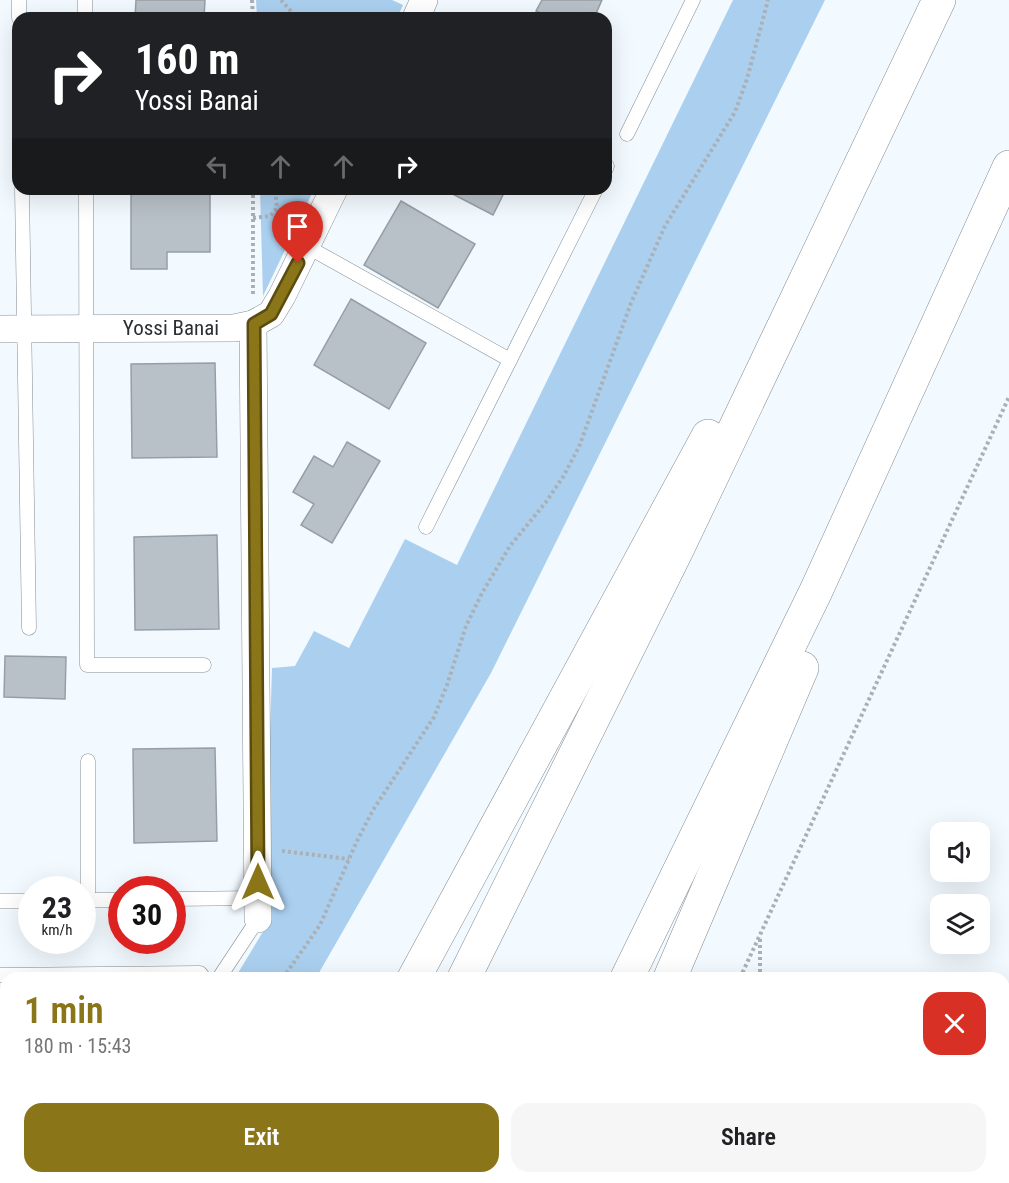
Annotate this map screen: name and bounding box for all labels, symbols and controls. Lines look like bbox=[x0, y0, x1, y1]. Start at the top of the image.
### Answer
text: 160 m bbox=[135, 35, 240, 84]
icon: right bbox=[36, 36, 114, 114]
text: Yossi Banai bbox=[135, 85, 259, 117]
icon: left bbox=[201, 150, 234, 183]
icon: ahead bbox=[264, 150, 297, 183]
icon: ahead bbox=[327, 150, 360, 183]
icon: right bbox=[390, 150, 423, 183]
pin bbox=[272, 201, 323, 263]
icon: arrive bbox=[281, 210, 314, 243]
street label: Yossi Banai bbox=[123, 316, 219, 340]
map controls bbox=[930, 822, 990, 954]
button: sound bbox=[930, 822, 990, 882]
position arrow bbox=[226, 850, 290, 914]
speed limit sign: 30 bbox=[108, 876, 186, 954]
text: 23 bbox=[42, 890, 72, 925]
button: layers bbox=[930, 894, 990, 954]
text: km/h bbox=[42, 921, 72, 939]
text: 1 min bbox=[24, 990, 104, 1032]
button: close bbox=[923, 992, 986, 1055]
text: 180 m · 15:43 bbox=[24, 1034, 131, 1058]
button: Exit bbox=[24, 1103, 499, 1172]
button: Share bbox=[511, 1103, 986, 1172]

